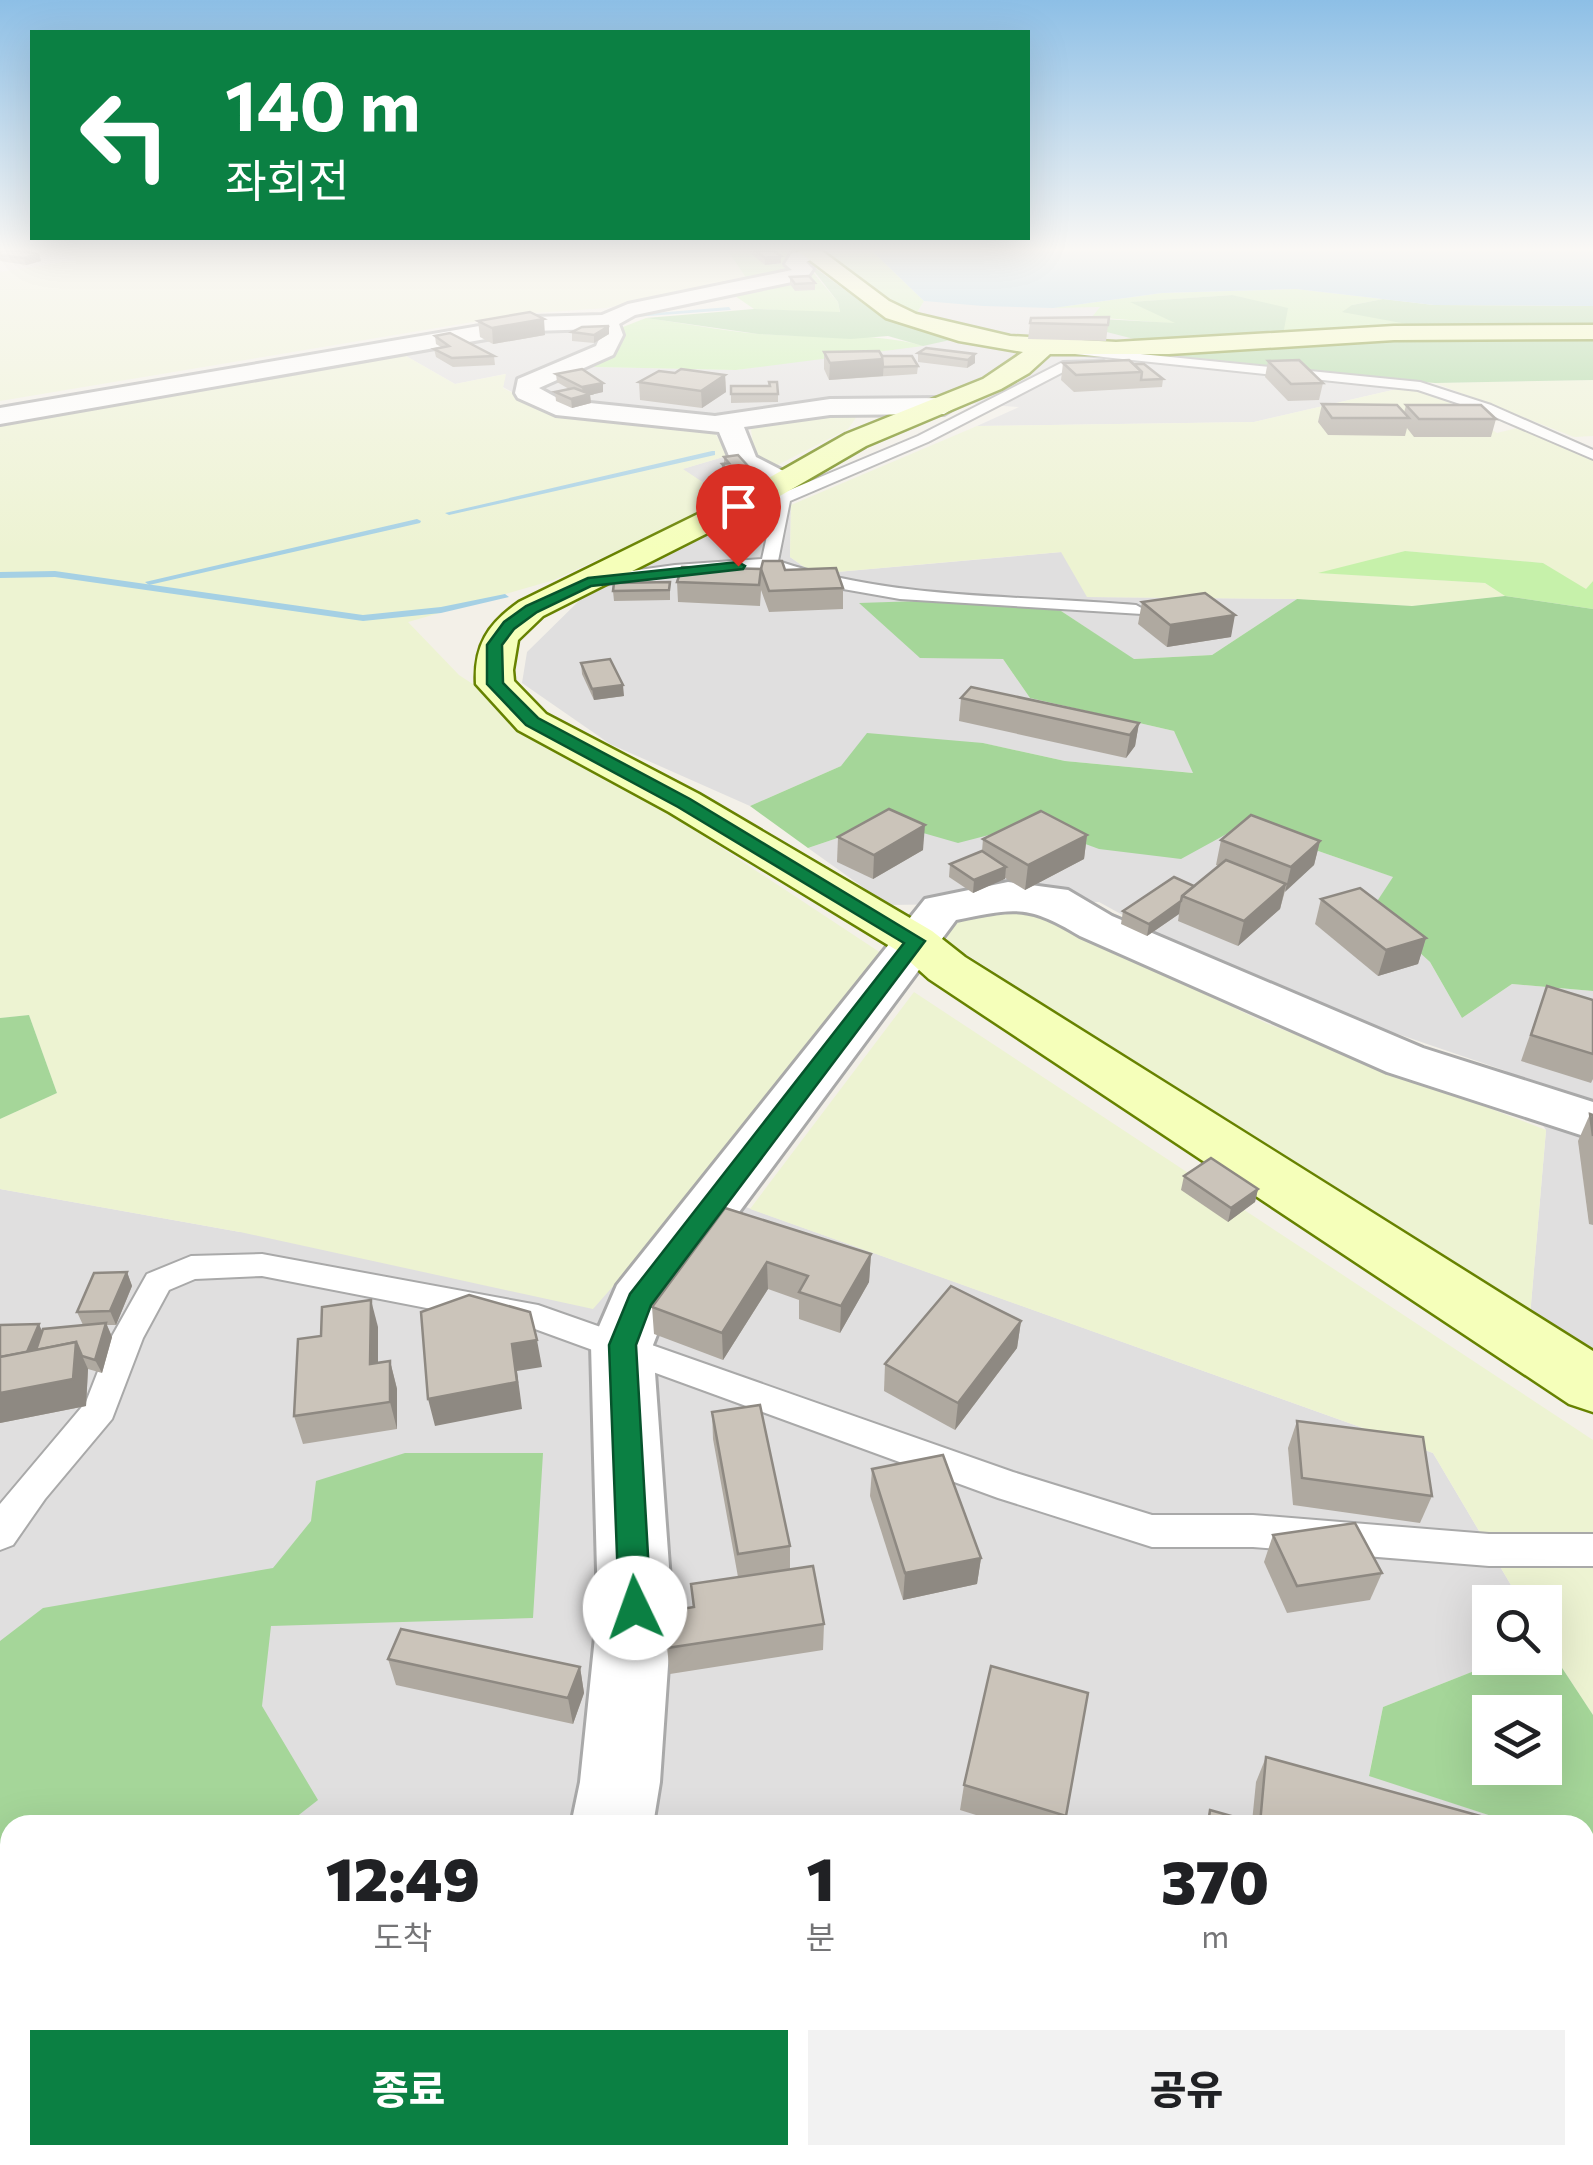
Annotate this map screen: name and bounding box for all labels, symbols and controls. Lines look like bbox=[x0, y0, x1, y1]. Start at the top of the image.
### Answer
text: 140 m bbox=[225, 60, 421, 145]
icon: left bbox=[60, 70, 190, 200]
text: 좌회전 bbox=[225, 151, 349, 206]
pin bbox=[696, 464, 781, 567]
icon: arrive bbox=[711, 479, 766, 534]
position arrow bbox=[583, 1556, 687, 1660]
map controls bbox=[1472, 1585, 1562, 1785]
button: search bbox=[1472, 1585, 1562, 1675]
button: layers bbox=[1472, 1695, 1562, 1785]
text: 12:49 bbox=[326, 1840, 480, 1913]
text: 1 bbox=[806, 1840, 834, 1913]
text: 370 bbox=[1161, 1843, 1269, 1916]
text: m bbox=[1201, 1915, 1229, 1955]
text: 도착 bbox=[373, 1916, 432, 1956]
text: 분 bbox=[806, 1916, 835, 1956]
button: 종료 bbox=[30, 2030, 788, 2145]
button: 공유 bbox=[808, 2030, 1565, 2145]

